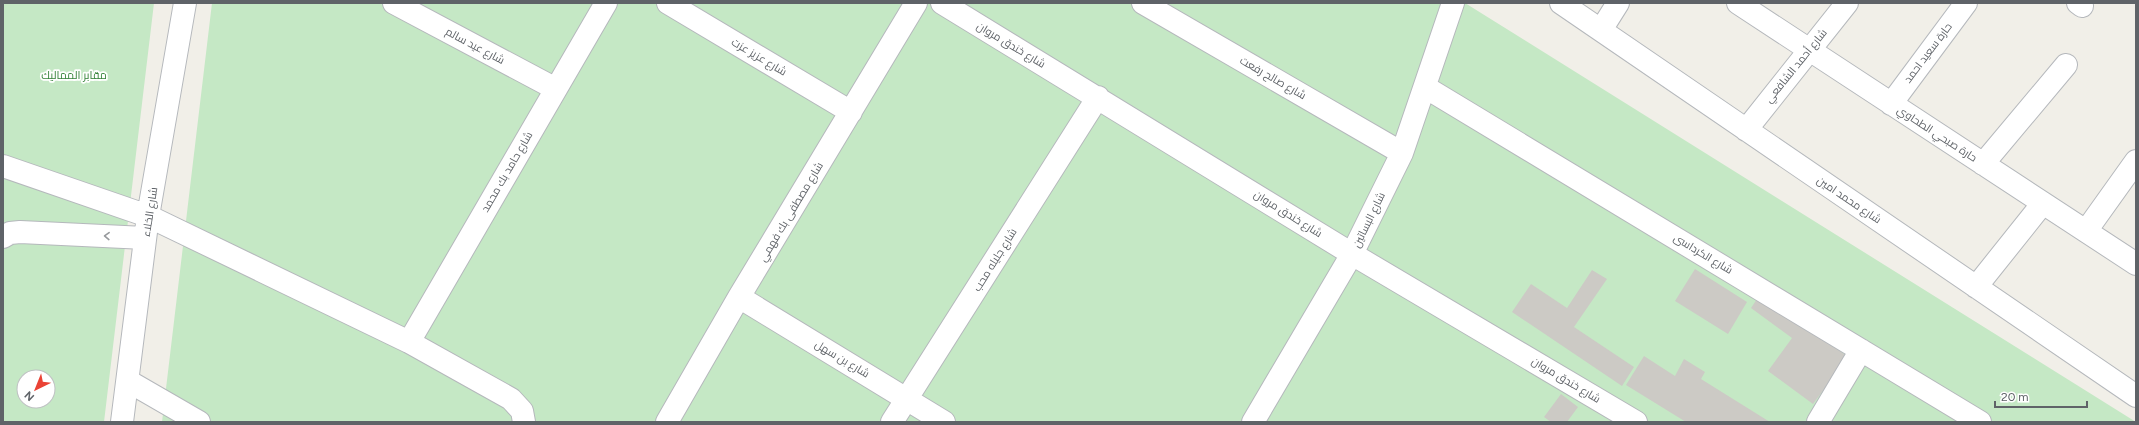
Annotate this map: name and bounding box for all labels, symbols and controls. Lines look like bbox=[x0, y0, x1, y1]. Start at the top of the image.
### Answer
street label: شارع خندق مروان bbox=[974, 19, 1048, 72]
street label: حارة سعيد احمد bbox=[1901, 20, 1955, 86]
street label: شارع عيد سالم bbox=[443, 25, 507, 68]
street label: شارع أحمد الشافعي bbox=[1761, 26, 1831, 107]
street label: شارع عزيز عزت bbox=[728, 35, 789, 79]
street label: شارع صالح رفعت bbox=[1237, 54, 1309, 103]
park label: مقابر المماليك bbox=[41, 69, 107, 82]
street label: حارة صبحي الطحاوي bbox=[1894, 103, 1979, 166]
street label: شارع حامد بك محمد bbox=[479, 129, 536, 215]
street label: شارع مصطفى بك فهمي bbox=[756, 160, 828, 265]
street label: شارع محمد امين bbox=[1814, 174, 1884, 227]
street label: شارع الخلاء bbox=[140, 186, 161, 238]
street label: شارع خندق مروان bbox=[1251, 188, 1325, 241]
street label: شارع البساتين bbox=[1350, 190, 1389, 250]
street label: شارع جليله محب bbox=[970, 226, 1020, 294]
street label: شارع الكرداسى bbox=[1671, 231, 1735, 278]
one-way arrow bbox=[103, 232, 109, 240]
street label: شارع بن سهل bbox=[812, 338, 872, 381]
street label: شارع خندق مروان bbox=[1529, 354, 1603, 407]
north arrow bbox=[16, 369, 56, 409]
scale bar bbox=[1995, 383, 2087, 409]
text: N bbox=[22, 388, 37, 404]
text: 20 m bbox=[2001, 390, 2029, 404]

